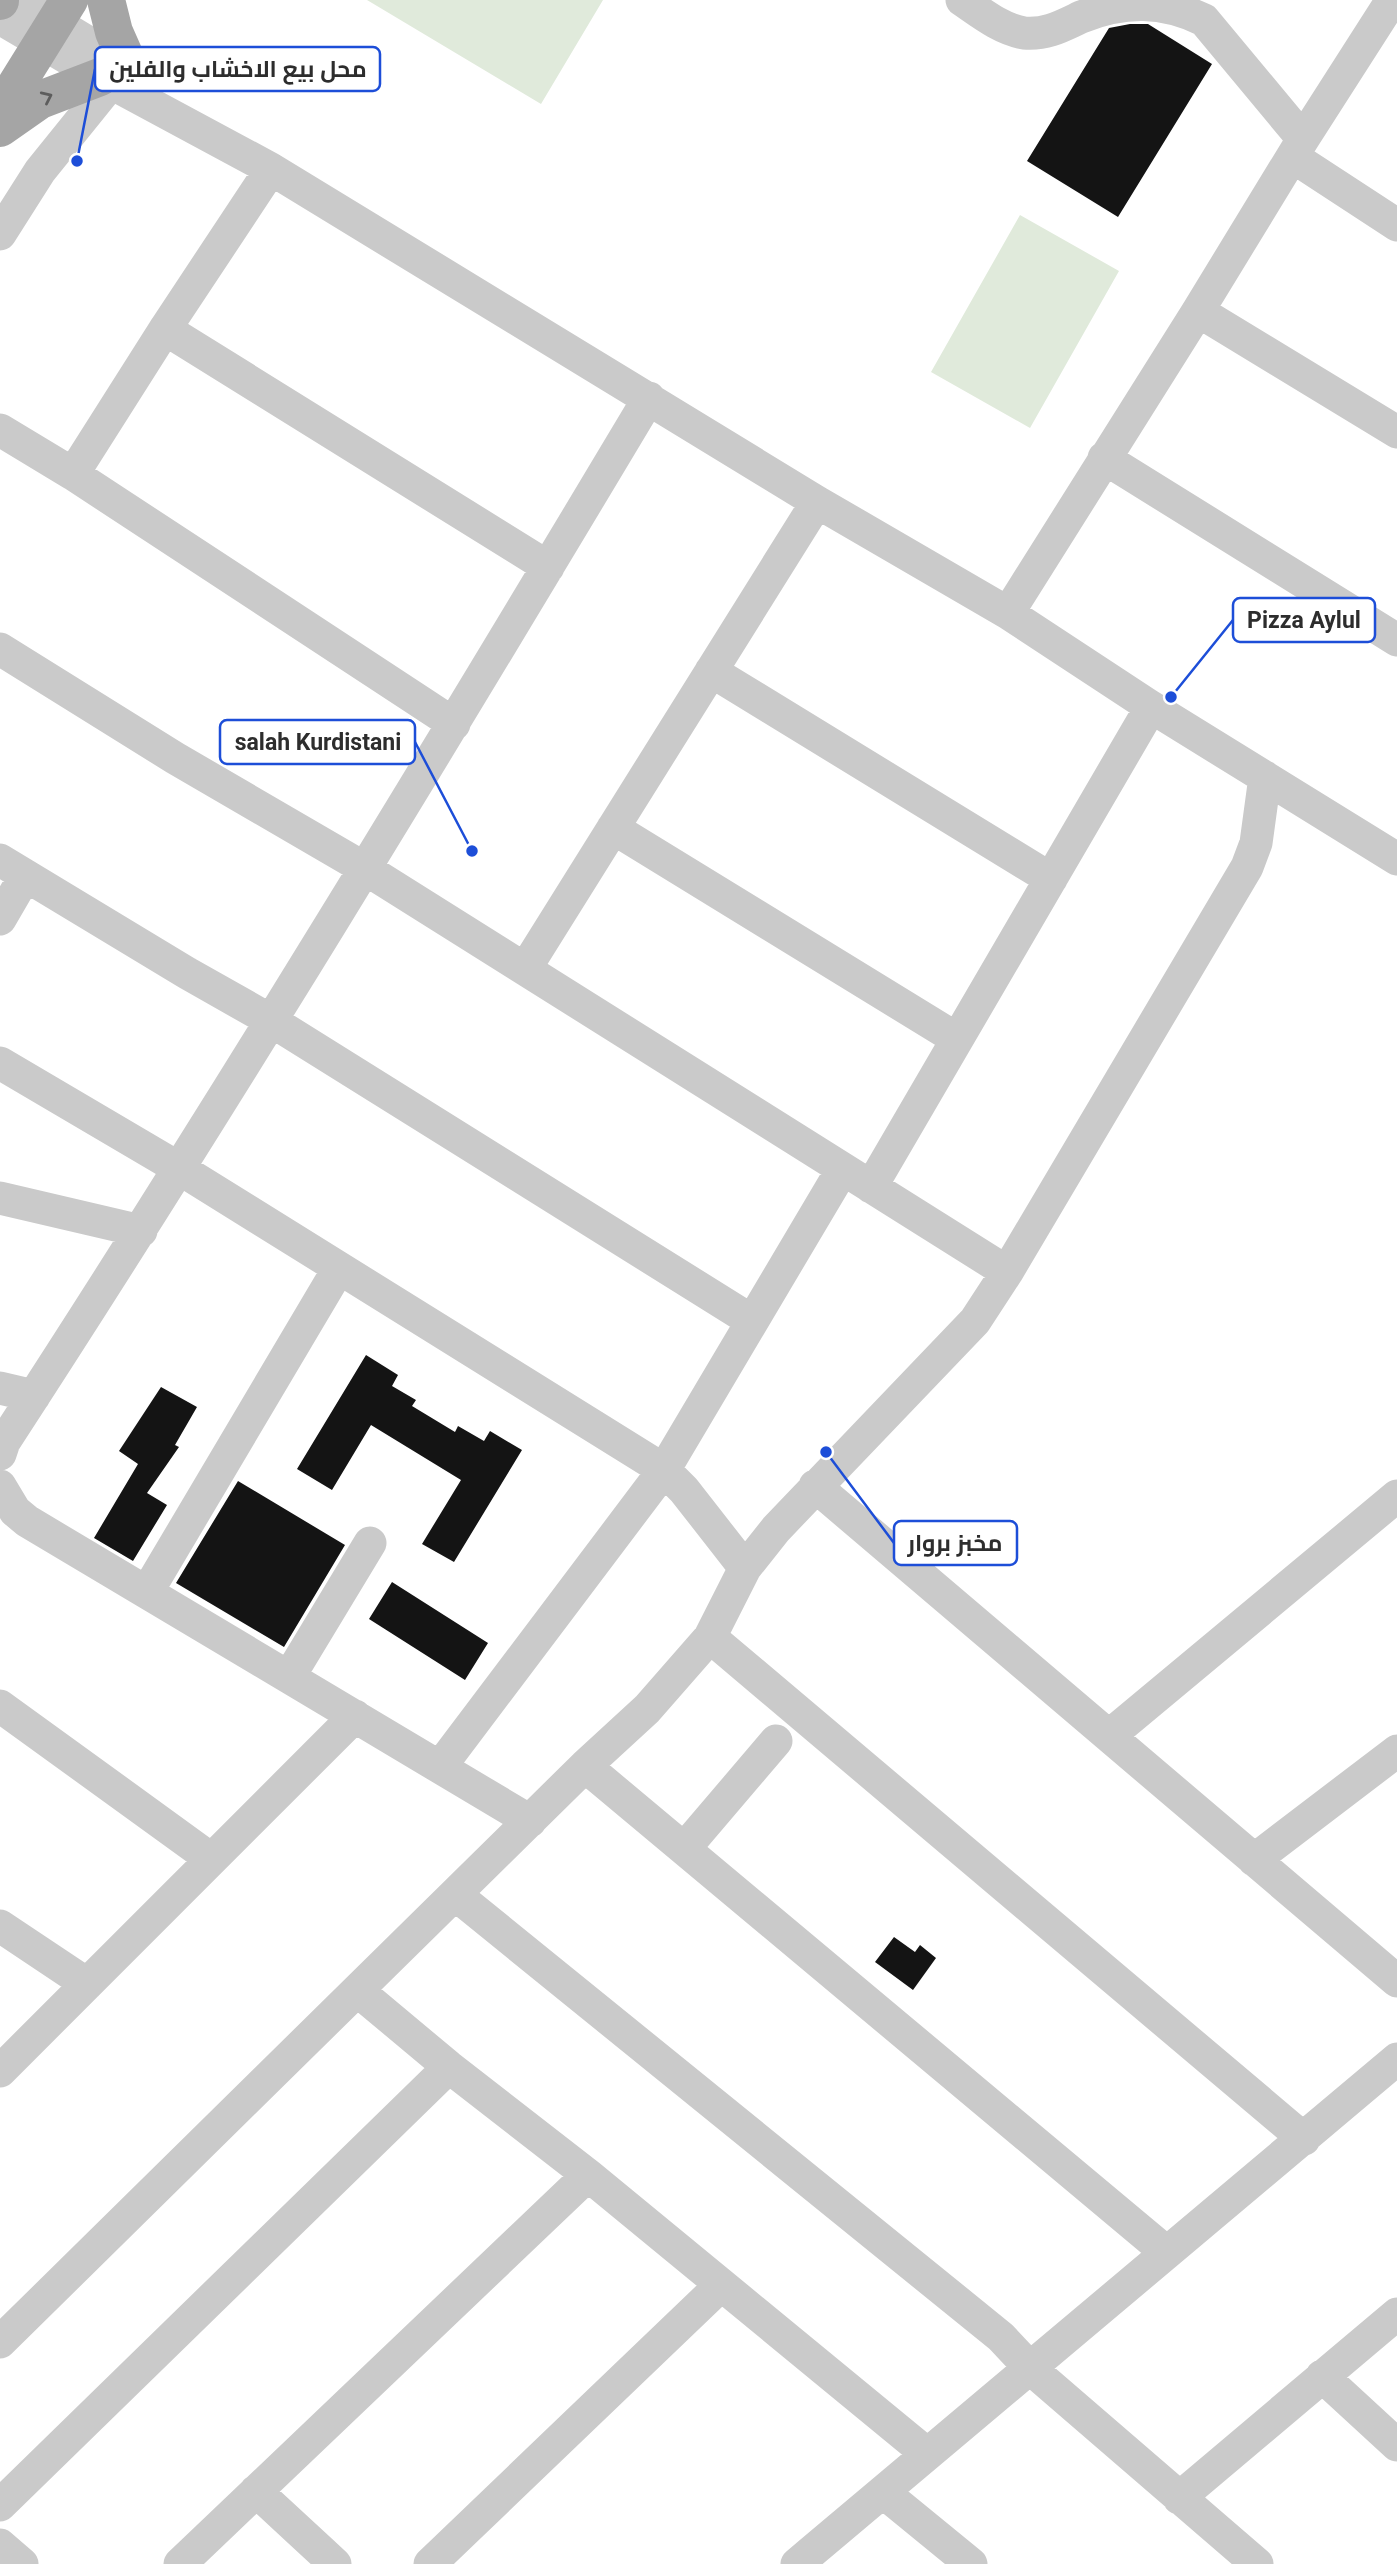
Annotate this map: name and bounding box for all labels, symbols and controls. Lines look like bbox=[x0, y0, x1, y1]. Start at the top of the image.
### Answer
callout: محل بيع الاخشاب والفلين bbox=[95, 47, 380, 91]
text: محل بيع الاخشاب والفلين bbox=[109, 56, 367, 85]
one-way arrow bbox=[40, 91, 52, 105]
callout: Pizza Aylul bbox=[1233, 598, 1375, 642]
text: Pizza Aylul bbox=[1247, 607, 1361, 634]
callout: salah Kurdistani bbox=[220, 720, 415, 764]
text: salah Kurdistani bbox=[235, 729, 401, 756]
callout: مخبز بروار bbox=[894, 1521, 1017, 1565]
text: مخبز بروار bbox=[906, 1530, 1003, 1557]

